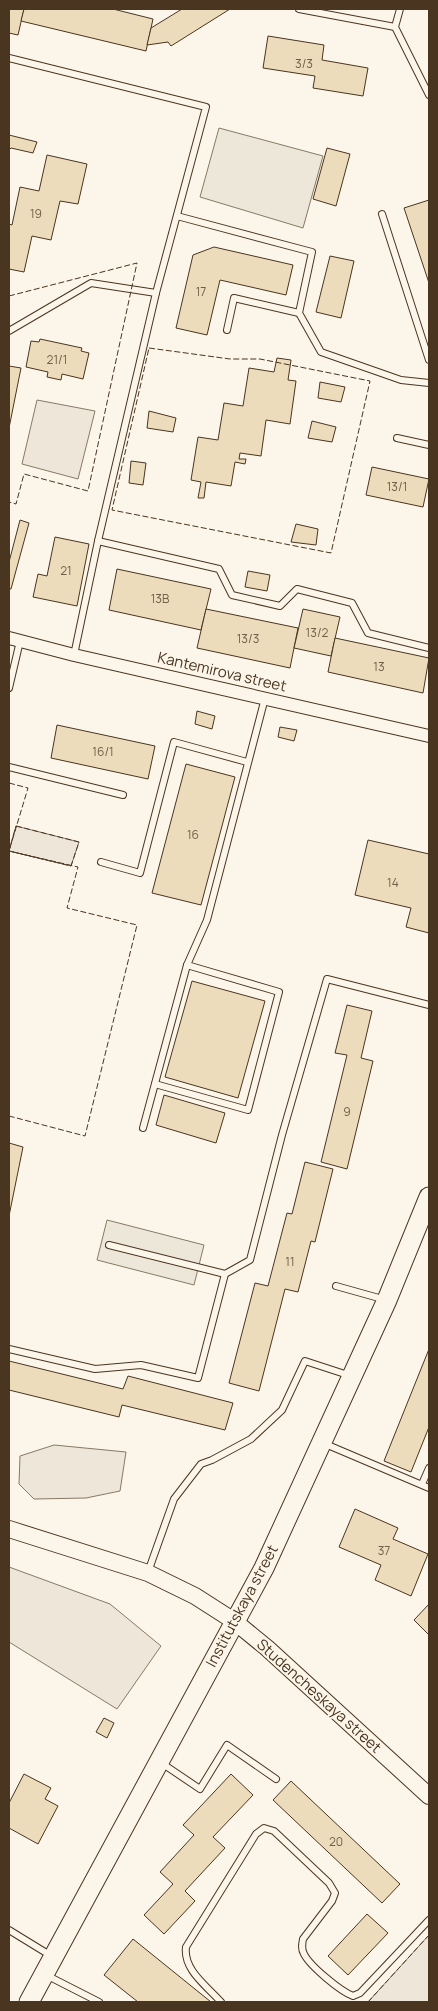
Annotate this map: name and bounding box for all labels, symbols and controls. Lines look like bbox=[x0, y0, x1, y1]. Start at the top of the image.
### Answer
house number: 3/3 bbox=[295, 55, 313, 72]
house number: 19 bbox=[30, 205, 42, 222]
house number: 17 bbox=[196, 283, 206, 300]
house number: 21/1 bbox=[47, 351, 67, 368]
house number: 13/1 bbox=[387, 478, 407, 495]
house number: 21 bbox=[60, 562, 72, 579]
house number: 13В bbox=[151, 590, 169, 607]
house number: 13/2 bbox=[306, 624, 329, 641]
house number: 13/3 bbox=[237, 630, 259, 647]
street label: Kantemirova street bbox=[156, 646, 289, 697]
house number: 13 bbox=[373, 658, 385, 675]
house number: 16/1 bbox=[92, 743, 114, 760]
house number: 16 bbox=[187, 826, 199, 843]
house number: 14 bbox=[387, 874, 399, 891]
house number: 9 bbox=[343, 1103, 351, 1120]
house number: 11 bbox=[285, 1253, 295, 1270]
street label: Institutskaya street bbox=[200, 1541, 283, 1671]
house number: 37 bbox=[378, 1542, 390, 1559]
street label: Studencheskaya street bbox=[252, 1634, 386, 1757]
house number: 20 bbox=[329, 1833, 343, 1850]

